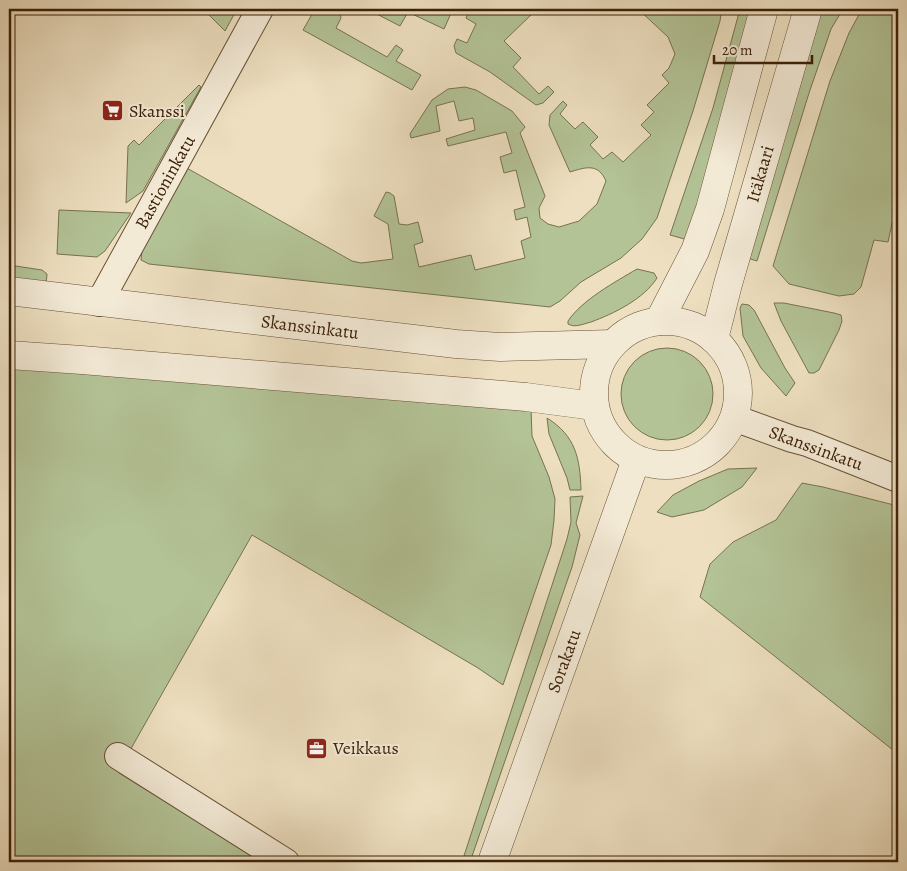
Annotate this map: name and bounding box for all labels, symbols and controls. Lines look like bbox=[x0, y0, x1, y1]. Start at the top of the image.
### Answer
scale bar bbox=[714, 32, 812, 64]
text: 20 m bbox=[722, 40, 753, 60]
supermarket icon: Skanssi bbox=[101, 99, 125, 123]
place label: Skanssi bbox=[129, 99, 185, 123]
street label: Bastioninkatu bbox=[129, 131, 201, 233]
street label: Itäkaari bbox=[740, 143, 780, 205]
street label: Skanssinkatu bbox=[260, 309, 360, 345]
street label: Skanssinkatu bbox=[766, 420, 867, 476]
street label: Sorakatu bbox=[541, 626, 587, 696]
office icon: Veikkaus bbox=[305, 736, 329, 760]
place label: Veikkaus bbox=[332, 736, 399, 760]

